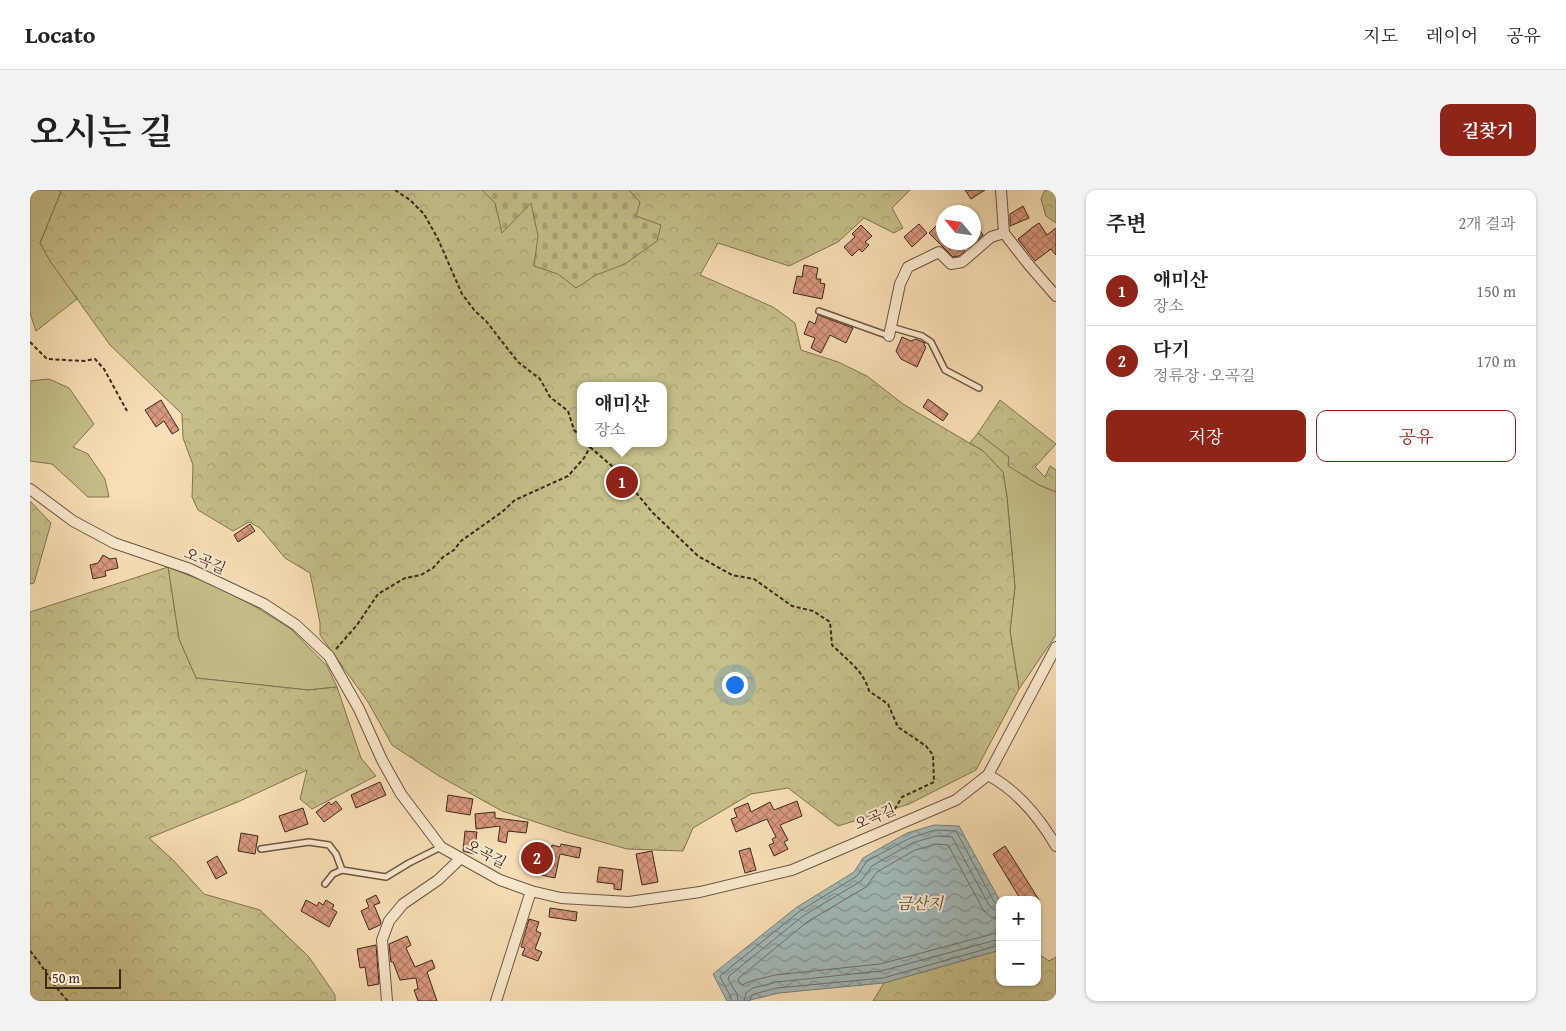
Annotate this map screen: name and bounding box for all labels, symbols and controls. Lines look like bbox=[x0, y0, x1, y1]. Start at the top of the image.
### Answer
text: Locato bbox=[25, 17, 96, 52]
text: 지도 bbox=[1363, 22, 1398, 49]
text: 레이어 bbox=[1426, 22, 1478, 49]
text: 공유 bbox=[1506, 22, 1541, 49]
button: 길찾기 bbox=[1440, 104, 1536, 156]
text: 오시는 길 bbox=[30, 106, 173, 157]
north arrow bbox=[936, 205, 981, 250]
text: 주변 bbox=[1106, 208, 1147, 239]
text: 2개 결과 bbox=[1458, 211, 1516, 235]
text: 애미산 bbox=[1153, 265, 1208, 293]
text: 1 bbox=[1118, 279, 1126, 303]
text: 150 m bbox=[1476, 279, 1516, 303]
text: 장소 bbox=[1153, 293, 1184, 317]
text: 다기 bbox=[1153, 335, 1190, 363]
text: 2 bbox=[1118, 349, 1126, 373]
text: 170 m bbox=[1476, 349, 1516, 373]
text: 정류장 · 오곡길 bbox=[1153, 363, 1255, 387]
popup bbox=[577, 382, 667, 447]
text: 애미산 bbox=[594, 389, 650, 417]
button: 저장 bbox=[1106, 410, 1306, 462]
button: 공유 bbox=[1316, 410, 1516, 462]
text: 장소 bbox=[594, 417, 625, 441]
pin: 1 bbox=[606, 463, 638, 501]
street label: 오곡길 bbox=[181, 542, 229, 579]
your location bbox=[722, 672, 748, 698]
street label: 오곡길 bbox=[851, 798, 899, 835]
street label: 오곡길 bbox=[462, 834, 510, 873]
pin: 2 bbox=[521, 839, 553, 877]
water label: 금산지 bbox=[897, 891, 945, 915]
map controls bbox=[996, 896, 1041, 986]
button: + bbox=[996, 896, 1041, 941]
button: − bbox=[996, 941, 1041, 986]
scale bar bbox=[45, 966, 121, 989]
text: 50 m bbox=[52, 968, 80, 988]

